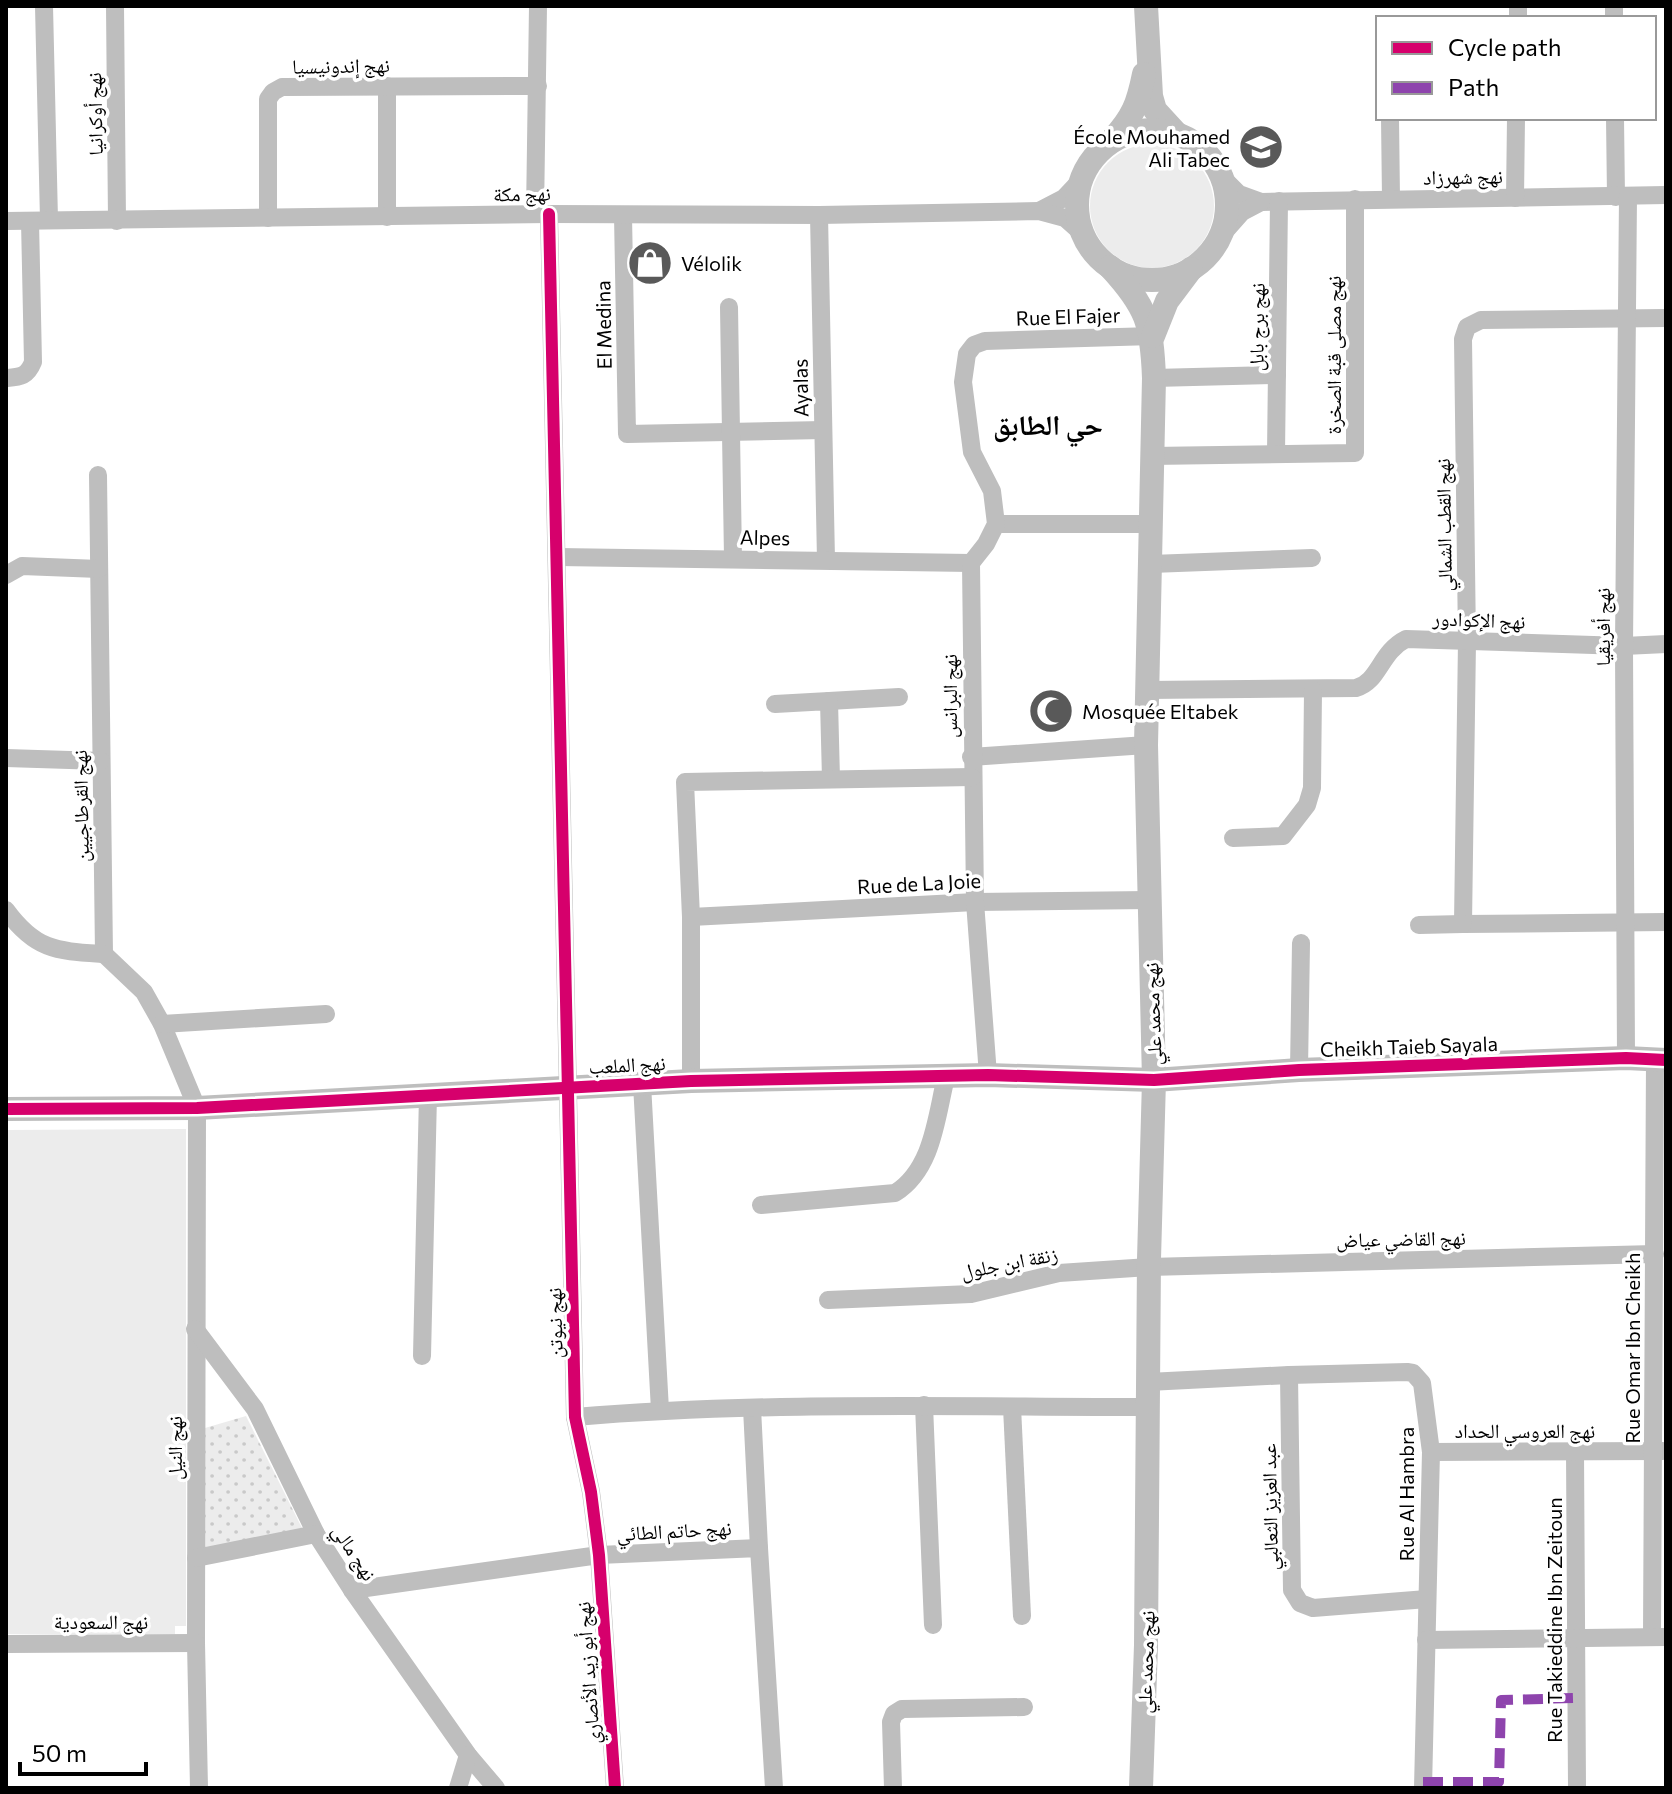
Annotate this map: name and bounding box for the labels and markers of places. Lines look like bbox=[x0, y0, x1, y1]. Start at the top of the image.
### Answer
school or university icon: École Mouhamed Ali Tabec bbox=[1237, 123, 1285, 171]
place label: École Mouhamed Ali Tabec bbox=[1073, 124, 1230, 171]
shop icon: Vélolik bbox=[626, 239, 674, 287]
place label: Vélolik bbox=[681, 251, 742, 275]
mosque icon: Mosquée Eltabek bbox=[1027, 687, 1075, 735]
place label: Mosquée Eltabek bbox=[1082, 699, 1239, 723]

